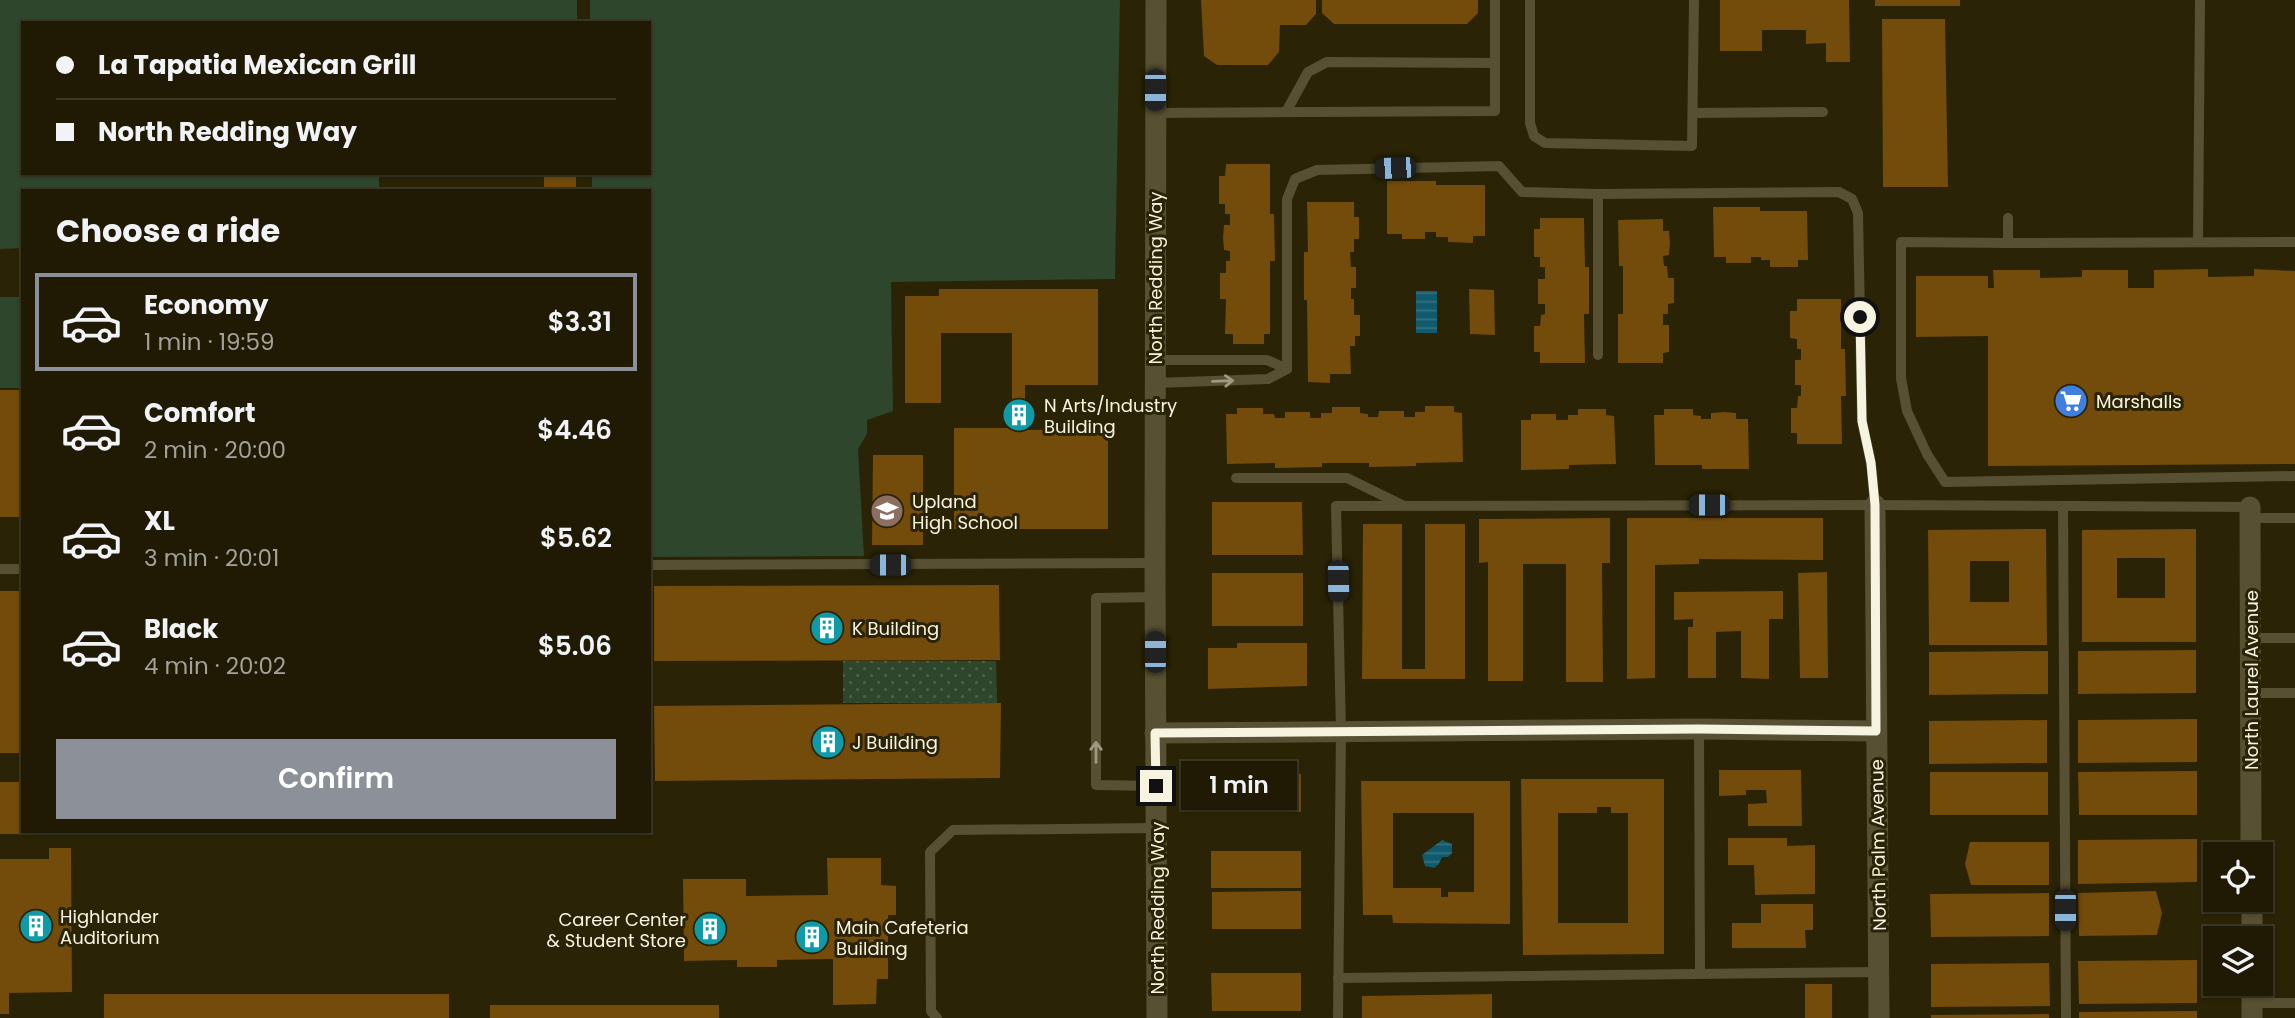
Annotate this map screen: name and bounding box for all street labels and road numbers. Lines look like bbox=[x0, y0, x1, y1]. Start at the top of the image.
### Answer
street label: North Redding Way bbox=[1143, 192, 1168, 365]
street label: North Laurel Avenue bbox=[2239, 590, 2264, 770]
street label: North Palm Avenue bbox=[1864, 759, 1892, 931]
street label: North Redding Way bbox=[1145, 822, 1170, 995]

